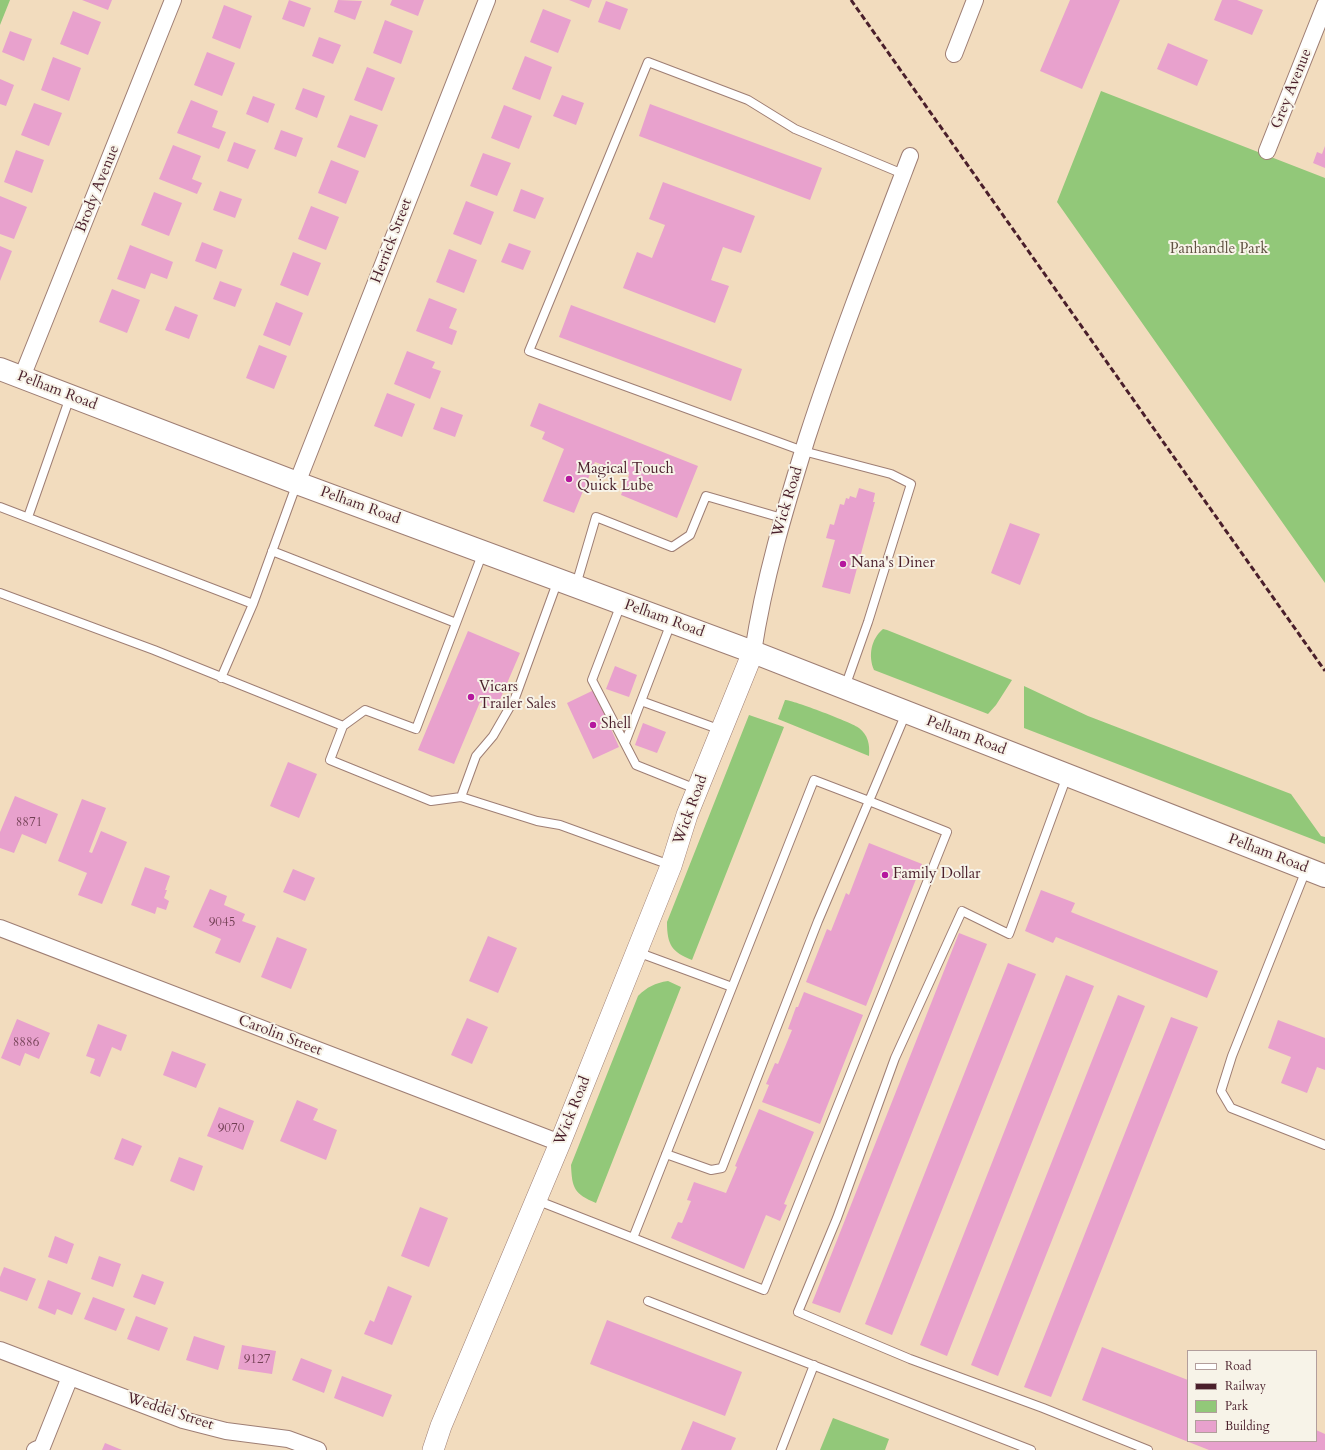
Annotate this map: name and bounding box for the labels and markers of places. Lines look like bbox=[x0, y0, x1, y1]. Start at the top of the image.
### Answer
place label: Magical Touch Quick Lube bbox=[577, 461, 674, 496]
marker: Magical Touch Quick Lube bbox=[564, 474, 574, 484]
place label: Nana's Diner bbox=[851, 555, 935, 573]
marker: Nana's Diner bbox=[838, 559, 848, 569]
place label: Vicars Trailer Sales bbox=[479, 679, 556, 714]
marker: Vicars Trailer Sales bbox=[466, 692, 476, 702]
place label: Shell bbox=[601, 716, 631, 734]
marker: Shell bbox=[588, 720, 598, 730]
place label: Family Dollar bbox=[893, 866, 981, 884]
marker: Family Dollar bbox=[880, 870, 890, 880]

